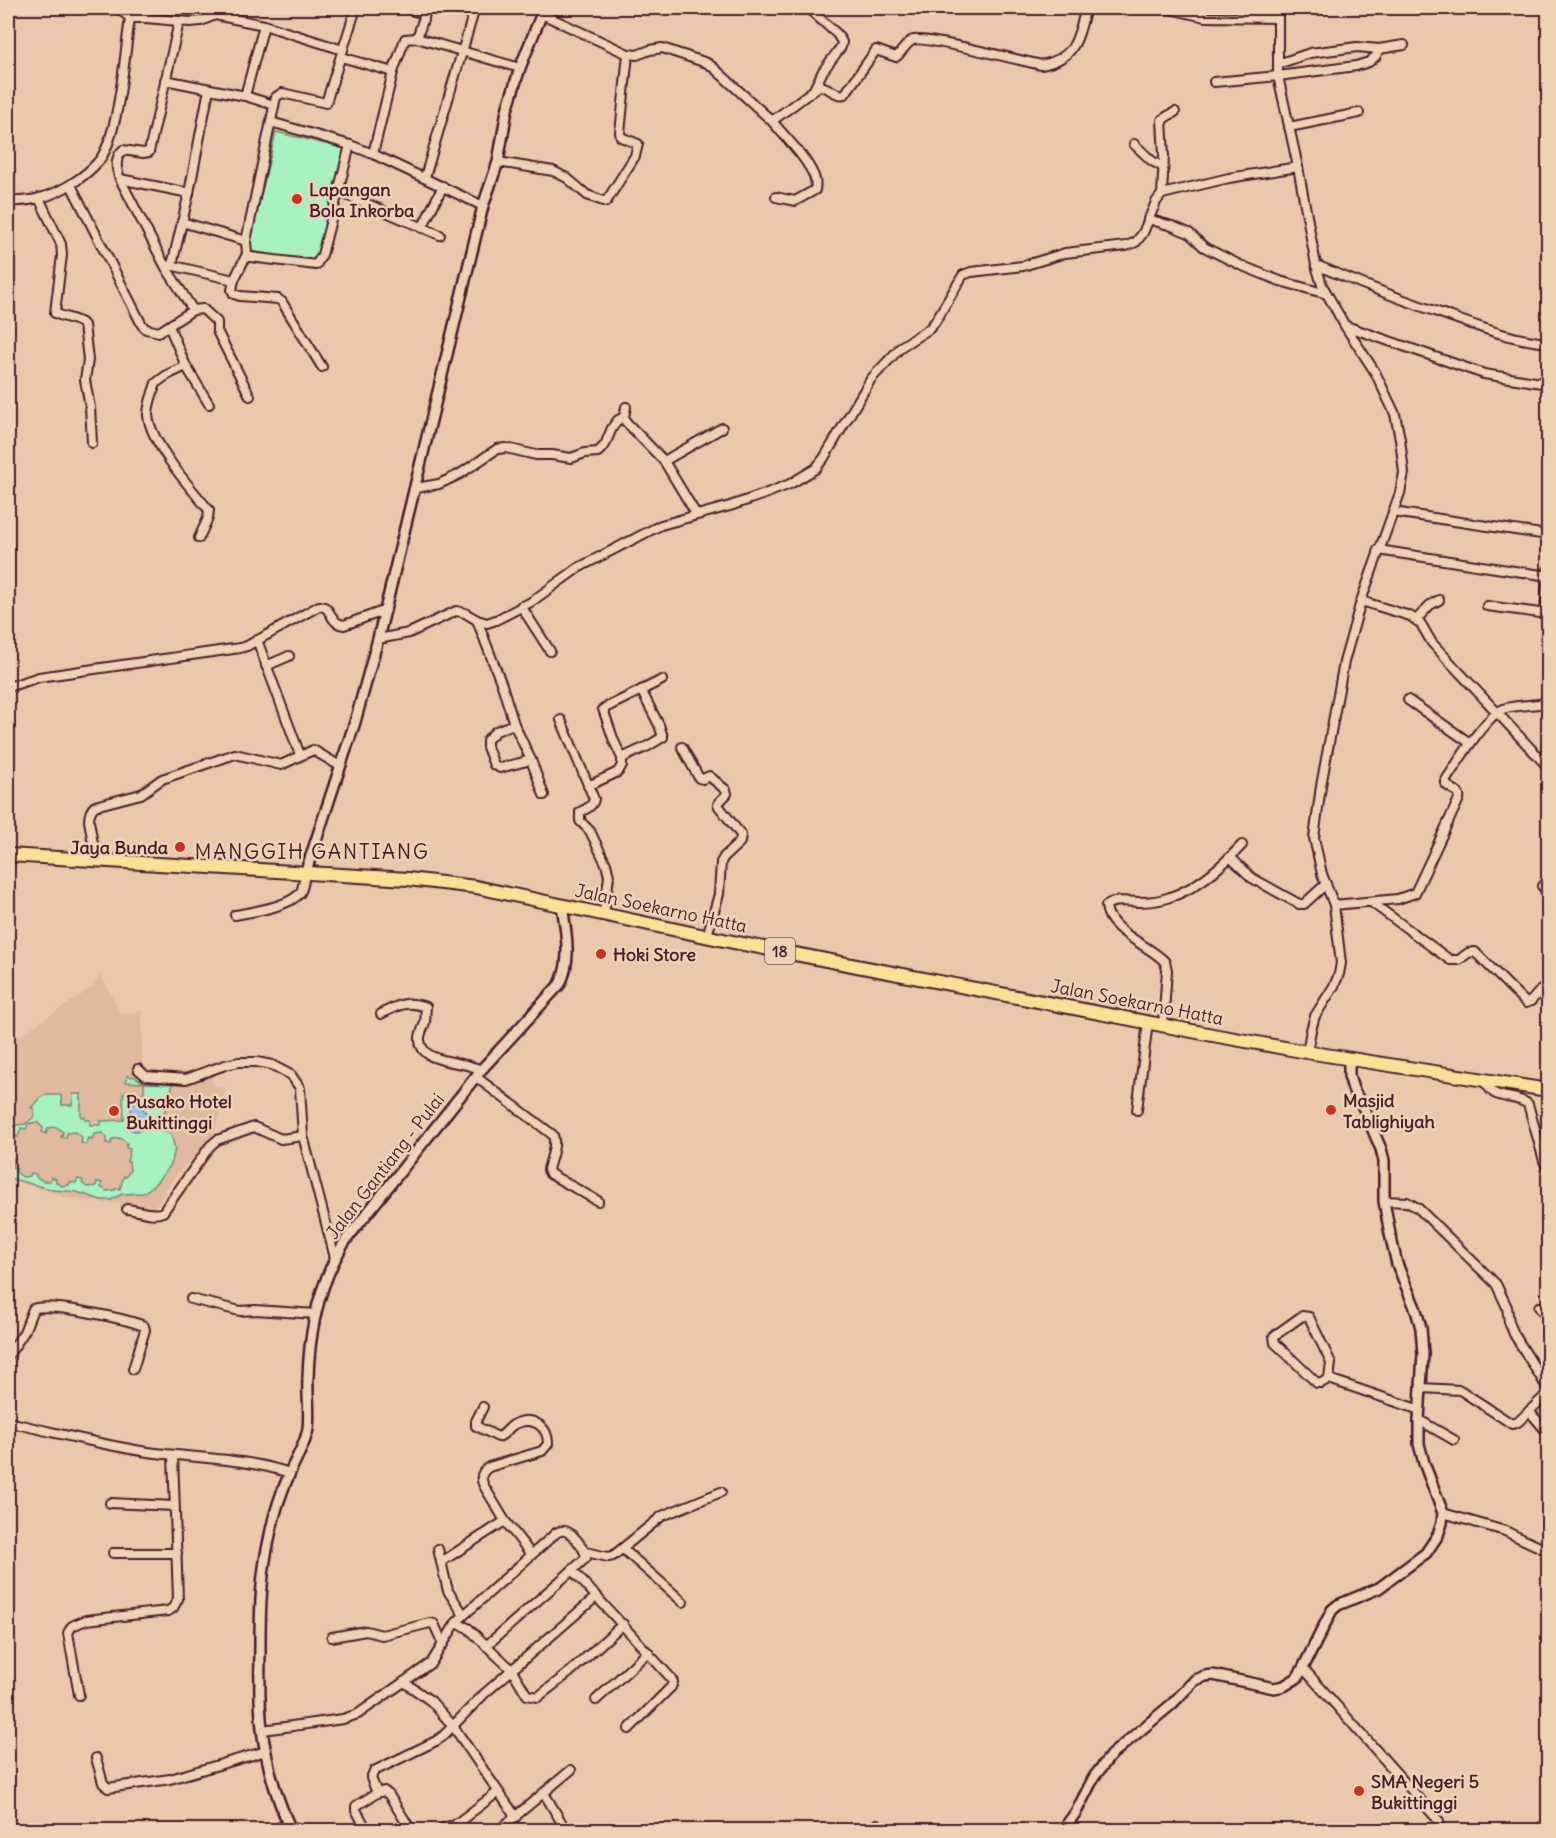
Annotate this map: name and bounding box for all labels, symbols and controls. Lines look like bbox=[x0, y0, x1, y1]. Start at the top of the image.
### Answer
place label: Lapangan Bola Inkorba bbox=[309, 178, 414, 222]
marker: Lapangan Bola Inkorba bbox=[290, 192, 304, 206]
place label: Jaya Bunda bbox=[70, 836, 168, 859]
district label: MANGGIH GANTIANG bbox=[194, 838, 430, 865]
marker: Jaya Bunda bbox=[173, 840, 187, 854]
street label: Jalan Soekarno Hatta bbox=[573, 879, 749, 937]
road number: 18 bbox=[765, 938, 795, 964]
place label: Hoki Store bbox=[613, 943, 696, 966]
marker: Hoki Store bbox=[594, 947, 608, 961]
street label: Jalan Soekarno Hatta bbox=[1049, 974, 1225, 1030]
street label: Jalan Gantiang - Pulai bbox=[321, 1088, 449, 1244]
place label: Masjid Tablighiyah bbox=[1343, 1089, 1435, 1133]
place label: Pusako Hotel Bukittinggi bbox=[126, 1090, 232, 1134]
marker: Masjid Tablighiyah bbox=[1324, 1103, 1338, 1117]
marker: Pusako Hotel Bukittinggi bbox=[107, 1104, 121, 1118]
place label: SMA Negeri 5 Bukittinggi bbox=[1371, 1770, 1479, 1814]
marker: SMA Negeri 5 Bukittinggi bbox=[1352, 1784, 1366, 1798]

